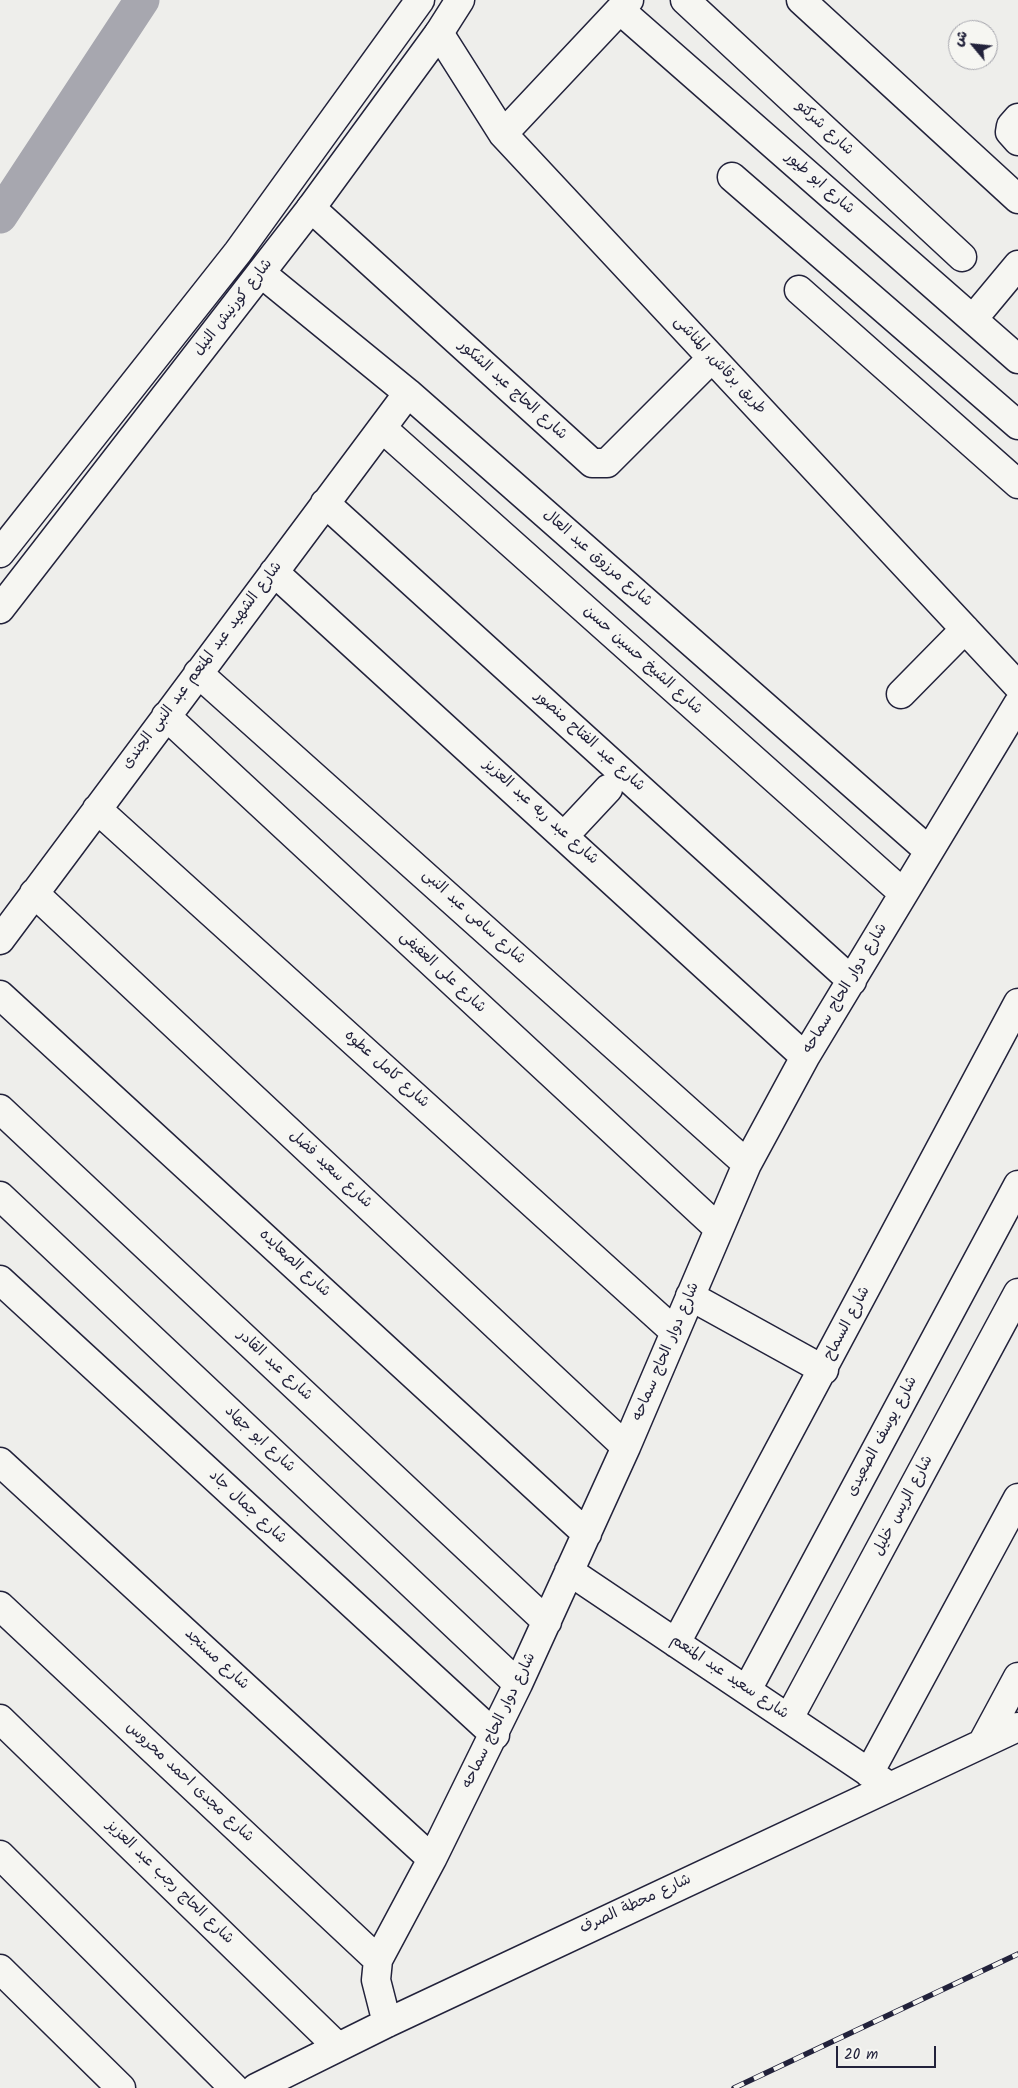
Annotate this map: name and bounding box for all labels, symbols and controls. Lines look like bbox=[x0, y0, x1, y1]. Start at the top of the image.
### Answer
north arrow bbox=[948, 20, 998, 70]
text: ش bbox=[947, 26, 974, 50]
street label: شارع شركتو bbox=[791, 98, 857, 160]
street label: شارع ابو طيور bbox=[781, 149, 857, 219]
street label: شارع كورنيش النيل bbox=[191, 256, 277, 360]
street label: طريق برقاش, المناشى bbox=[669, 313, 769, 419]
street label: شارع الحاج عبد الشكور bbox=[454, 337, 570, 445]
street label: شارع مرزوق عبد العال bbox=[539, 507, 655, 611]
street label: شارع الشهيد عبد المنعم عبد النبى الجندى bbox=[119, 559, 287, 773]
street label: شارع الشيخ حسين حسن bbox=[579, 603, 705, 719]
street label: شارع عبد الفتاح منصور bbox=[530, 688, 648, 796]
street label: شارع عبد ربه عبد العزيز bbox=[479, 757, 601, 869]
street label: شارع سامى عبد النبى bbox=[418, 867, 528, 969]
street label: شارع دوار الحاج سماحه bbox=[800, 921, 892, 1057]
street label: شارع على العفيفى bbox=[395, 928, 489, 1018]
street label: شارع كامل عطوه bbox=[340, 1027, 432, 1113]
street label: شارع سعيد فضل bbox=[285, 1127, 375, 1213]
street label: شارع الصعايده bbox=[255, 1226, 333, 1302]
street label: شارع دوار الحاج سماحه bbox=[630, 1280, 704, 1424]
street label: شارع السماح bbox=[821, 1284, 875, 1364]
street label: شارع عبد القادر bbox=[233, 1327, 315, 1405]
street label: شارع يوسف الصعيدى bbox=[844, 1374, 922, 1500]
street label: شارع ابو جهاد bbox=[220, 1403, 298, 1477]
street label: شارع الريس خليل bbox=[870, 1453, 938, 1559]
street label: شارع جمال جاد bbox=[204, 1467, 290, 1549]
street label: شارع مستجد bbox=[180, 1626, 252, 1694]
street label: شارع سعيد عبد المنعم bbox=[667, 1632, 791, 1724]
street label: شارع دوار الحاج سماحه bbox=[459, 1650, 541, 1792]
street label: شارع مجدى احمد محروس bbox=[121, 1719, 257, 1847]
street label: شارع الحاج رجب عبد العزيز bbox=[101, 1817, 237, 1949]
street label: شارع محطة الصرف bbox=[578, 1871, 694, 1939]
scale bar bbox=[838, 2036, 938, 2068]
text: 20 m bbox=[844, 2043, 878, 2067]

